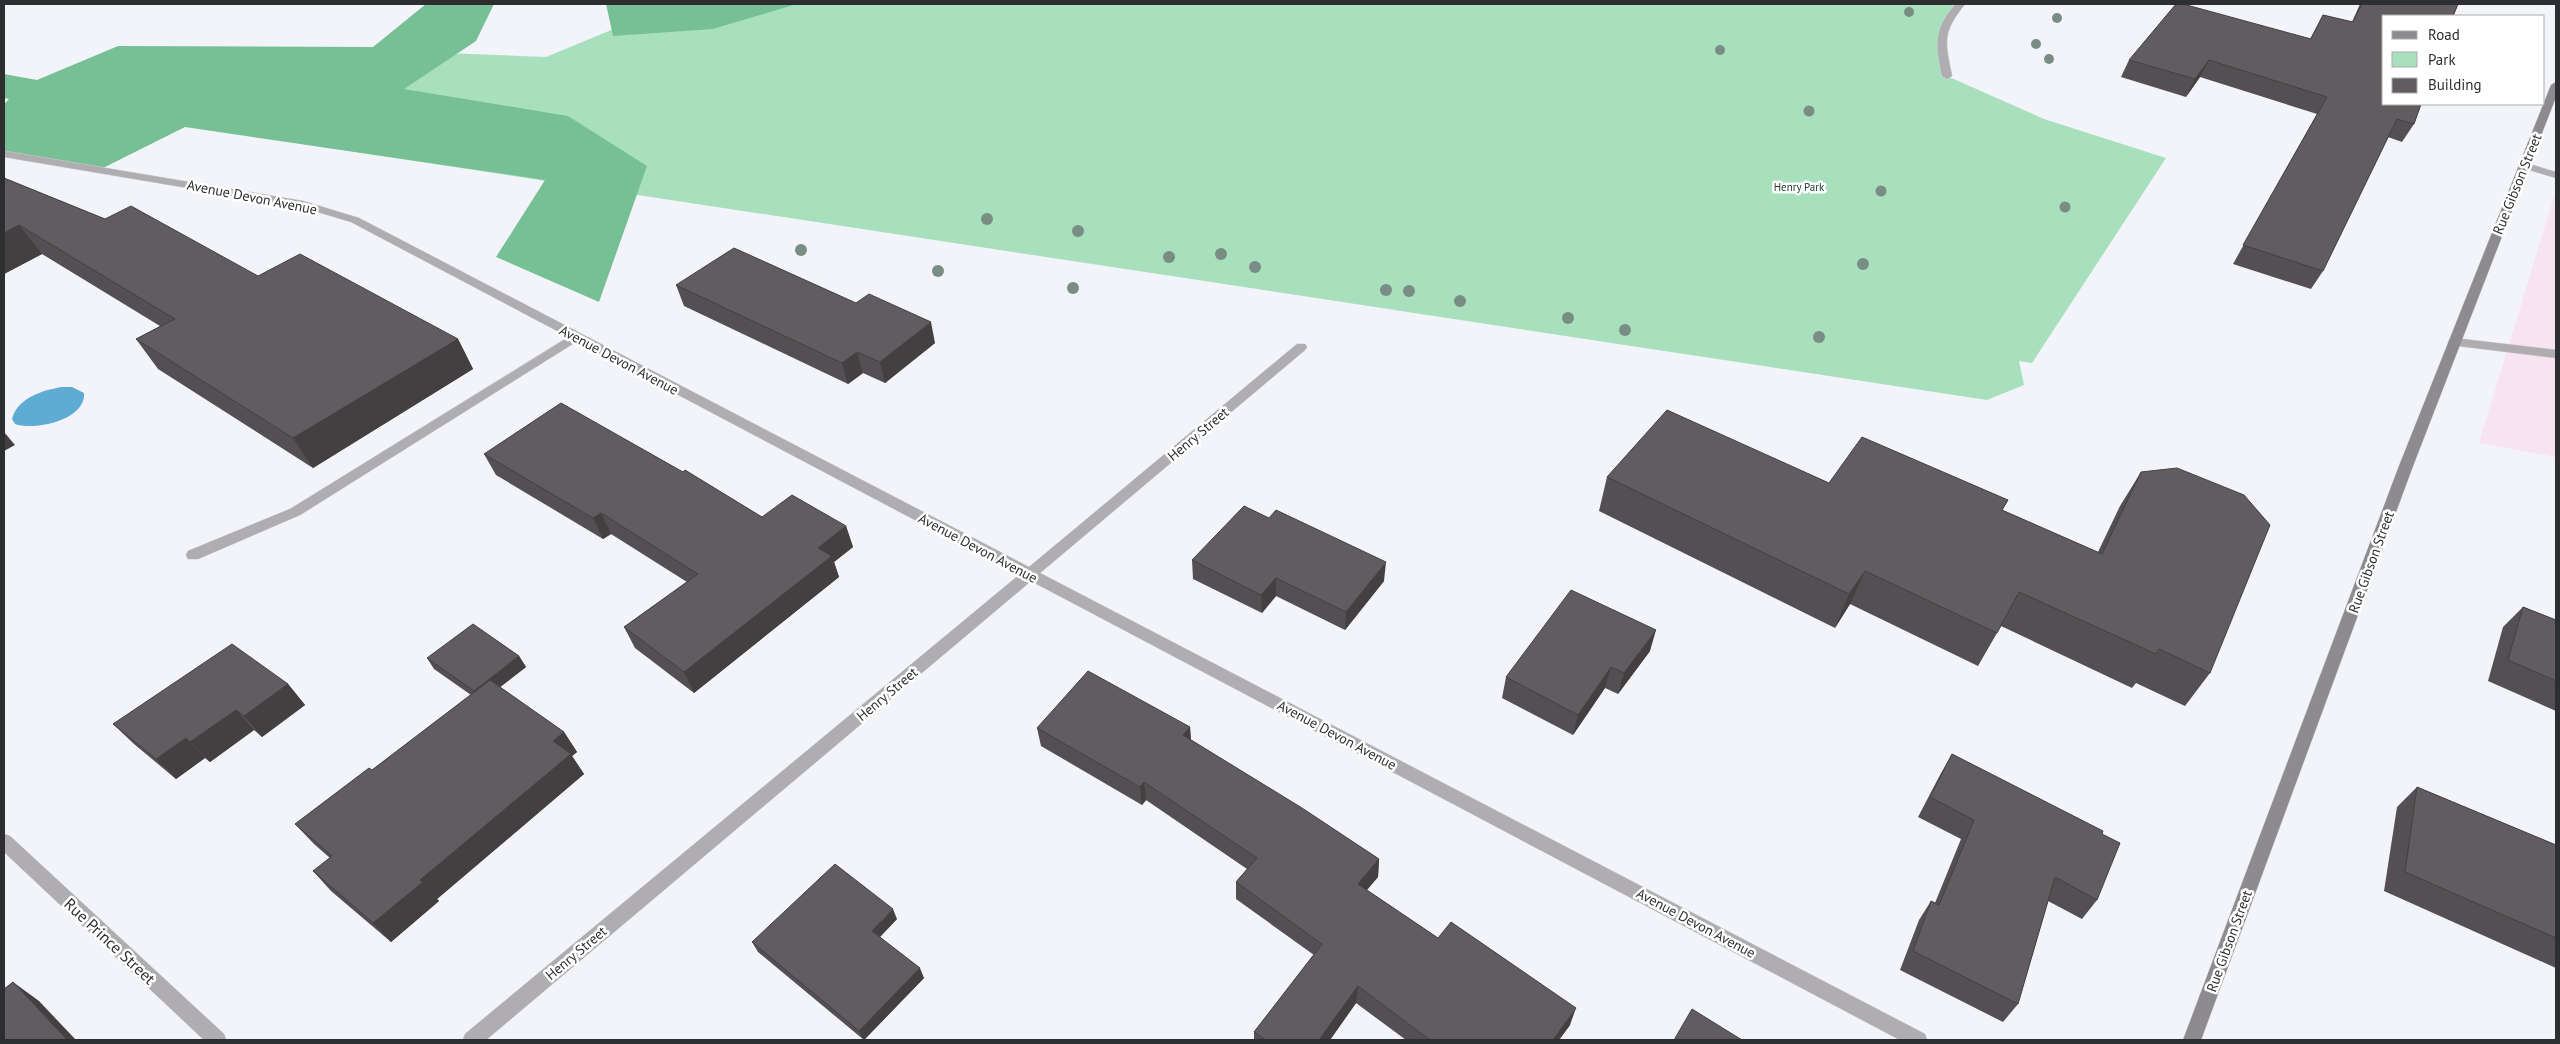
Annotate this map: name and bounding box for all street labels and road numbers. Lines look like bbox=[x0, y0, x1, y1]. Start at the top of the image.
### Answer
street label: Rue Gibson Street bbox=[2489, 131, 2545, 237]
street label: Avenue Devon Avenue bbox=[185, 176, 319, 218]
street label: Avenue Devon Avenue bbox=[556, 321, 682, 399]
street label: Henry Street bbox=[1164, 403, 1232, 465]
street label: Rue Gibson Street bbox=[2344, 508, 2398, 615]
street label: Avenue Devon Avenue bbox=[915, 509, 1041, 587]
street label: Henry Street bbox=[853, 663, 921, 725]
street label: Avenue Devon Avenue bbox=[1274, 696, 1400, 774]
street label: Avenue Devon Avenue bbox=[1633, 884, 1759, 962]
street label: Rue Gibson Street bbox=[2202, 887, 2256, 994]
street label: Rue Prince Street bbox=[60, 894, 160, 989]
street label: Henry Street bbox=[542, 922, 610, 984]

